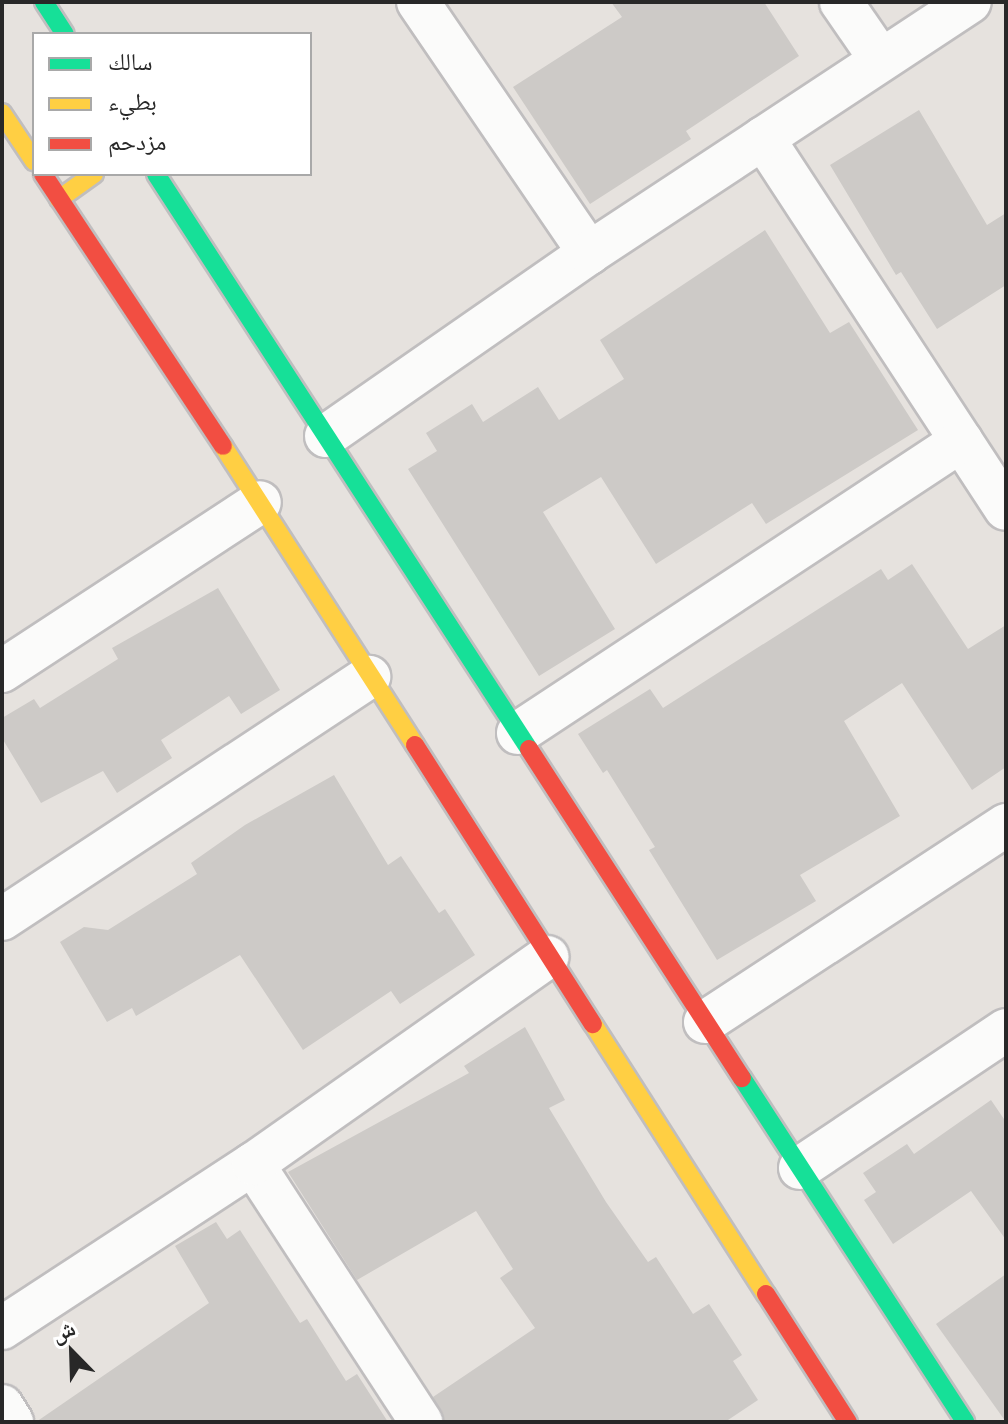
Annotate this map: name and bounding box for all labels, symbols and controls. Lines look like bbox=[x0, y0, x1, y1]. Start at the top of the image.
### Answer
legend bbox=[32, 32, 312, 176]
text: سالك bbox=[108, 46, 153, 75]
text: بطيء bbox=[108, 86, 157, 115]
text: مزدحم bbox=[108, 126, 167, 155]
north arrow bbox=[32, 1312, 112, 1392]
text: ش bbox=[47, 1313, 78, 1346]

